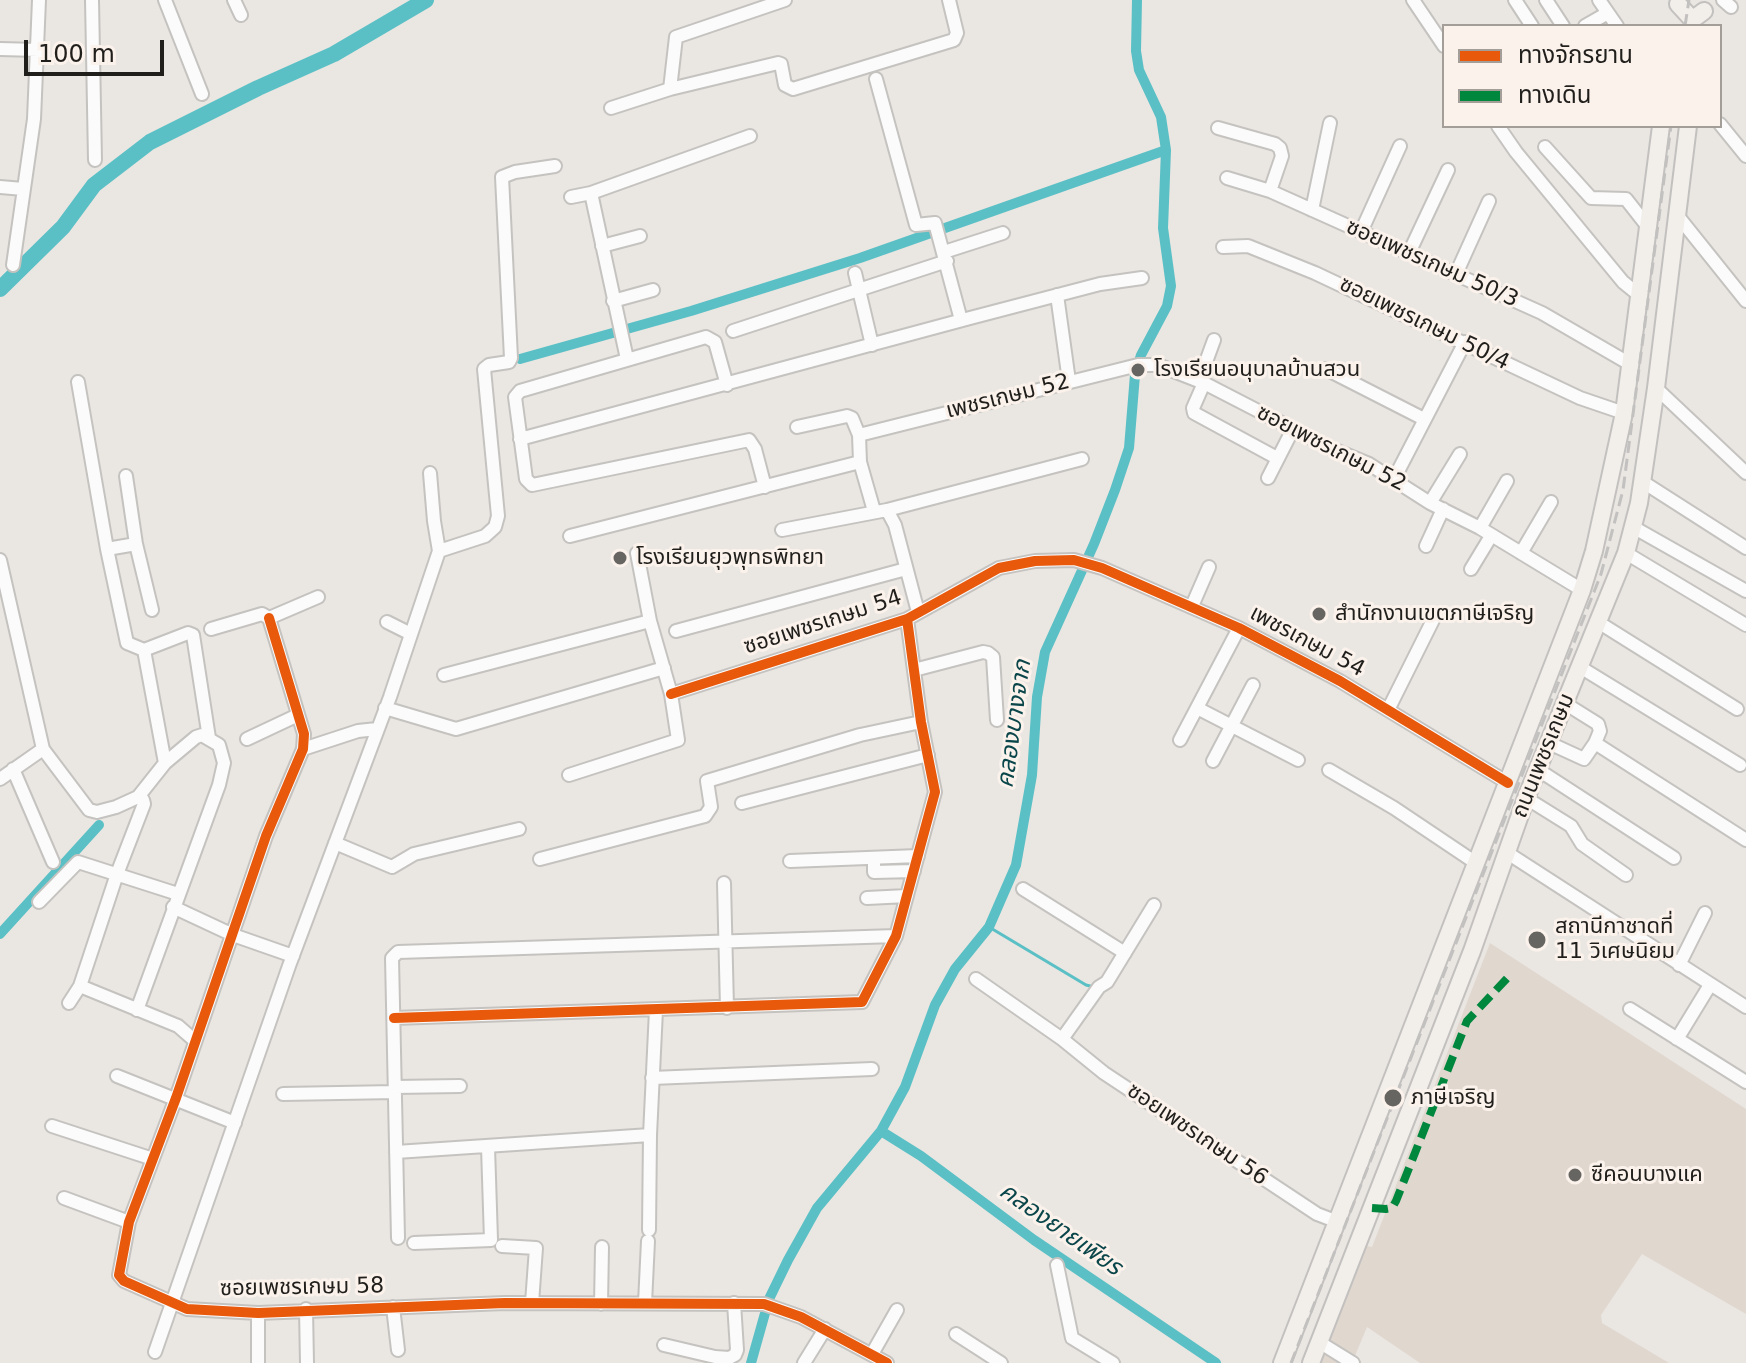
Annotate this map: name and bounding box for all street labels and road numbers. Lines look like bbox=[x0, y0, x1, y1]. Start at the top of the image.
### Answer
street label: ซอยเพชรเกษม 50/3 bbox=[1342, 214, 1522, 314]
street label: ซอยเพชรเกษม 50/4 bbox=[1335, 271, 1513, 377]
street label: เพชรเกษม 52 bbox=[943, 369, 1073, 425]
street label: ซอยเพชรเกษม 52 bbox=[1252, 400, 1410, 498]
street label: ซอยเพชรเกษม 54 bbox=[741, 585, 905, 661]
street label: เพชรเกษม 54 bbox=[1245, 601, 1369, 683]
street label: ถนนเพชรเกษม bbox=[1507, 690, 1581, 822]
street label: ซอยเพชรเกษม 56 bbox=[1121, 1078, 1273, 1192]
street label: ซอยเพชรเกษม 58 bbox=[220, 1273, 384, 1303]

